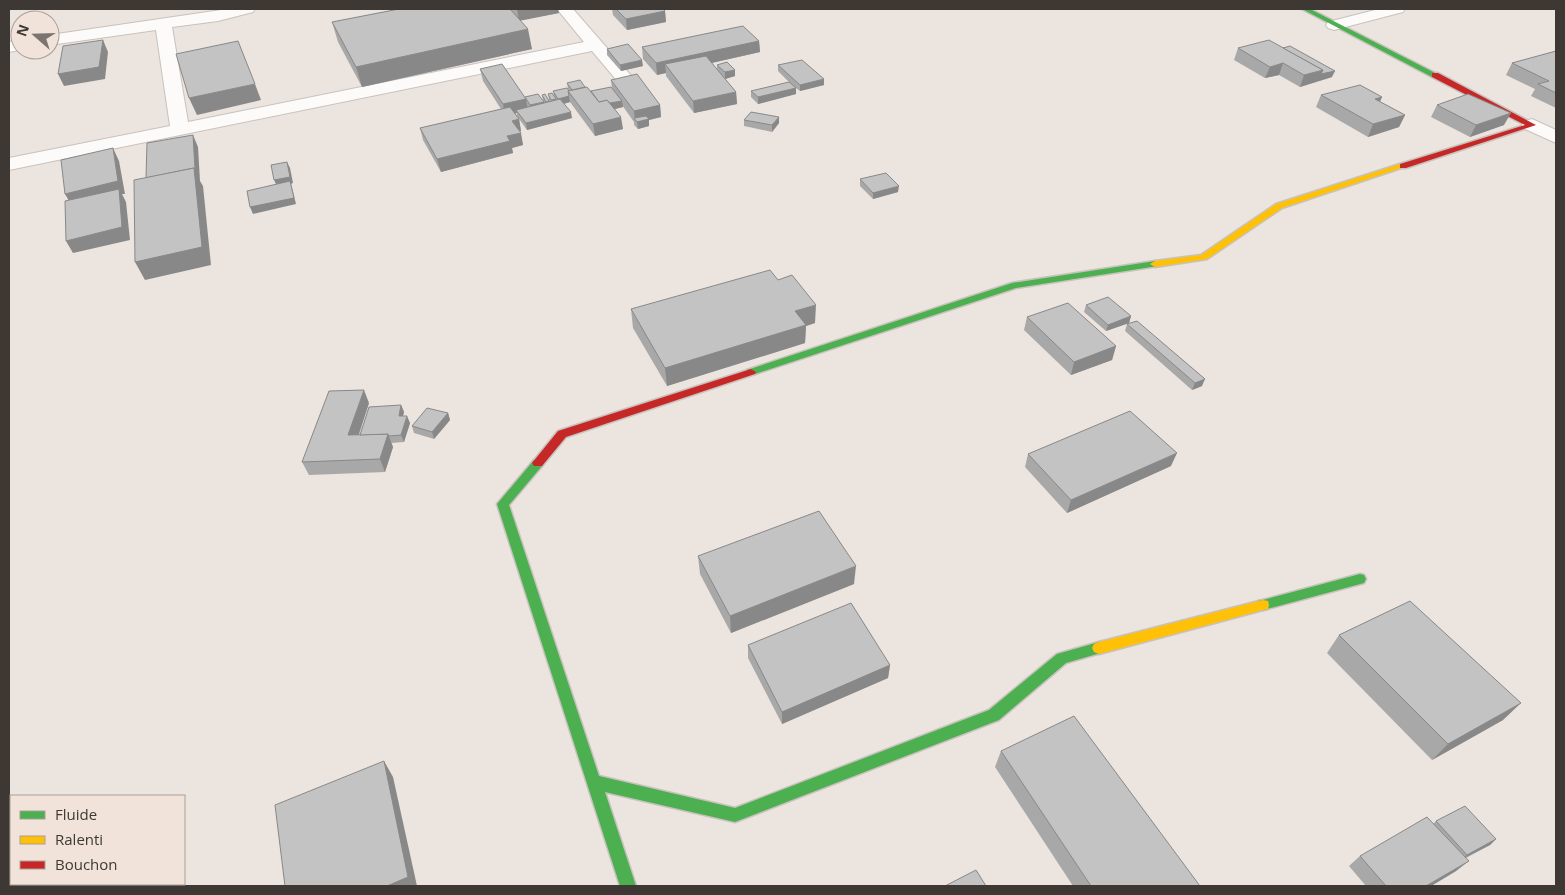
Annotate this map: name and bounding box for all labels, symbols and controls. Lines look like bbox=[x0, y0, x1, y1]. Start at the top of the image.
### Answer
north arrow bbox=[10, 10, 60, 60]
text: N bbox=[11, 22, 33, 39]
legend bbox=[10, 795, 185, 885]
text: Fluide bbox=[55, 804, 97, 824]
text: Ralenti bbox=[55, 829, 103, 849]
text: Bouchon bbox=[55, 854, 118, 874]

